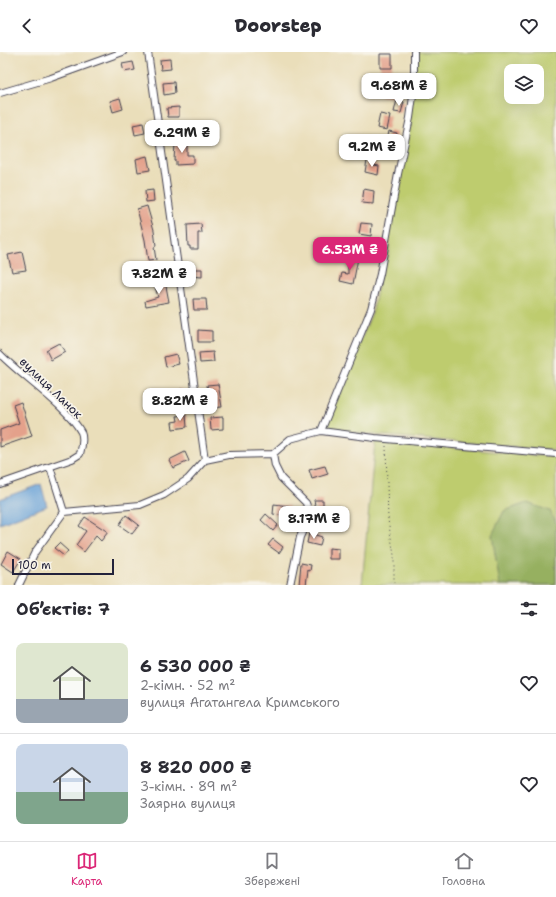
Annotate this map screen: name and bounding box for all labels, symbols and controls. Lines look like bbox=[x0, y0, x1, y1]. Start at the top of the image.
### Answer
text: Doorstep bbox=[234, 14, 322, 38]
icon: back bbox=[16, 15, 38, 37]
icon: heart bbox=[518, 15, 540, 37]
map controls bbox=[504, 64, 544, 104]
button: layers bbox=[504, 64, 544, 104]
pin: 9.68M ₴ bbox=[362, 73, 436, 107]
text: 9.68M ₴ bbox=[370, 77, 428, 94]
pin: 6.29M ₴ bbox=[145, 120, 219, 154]
text: 6.29M ₴ bbox=[154, 124, 210, 141]
pin: 9.2M ₴ bbox=[339, 134, 405, 168]
text: 9.2M ₴ bbox=[348, 138, 396, 155]
pin: 6.53M ₴ bbox=[313, 237, 387, 271]
text: 6.53M ₴ bbox=[322, 241, 378, 258]
pin: 7.82M ₴ bbox=[122, 261, 196, 295]
text: 7.82M ₴ bbox=[131, 265, 187, 282]
street label: вулиця Ланок bbox=[16, 354, 86, 423]
pin: 8.82M ₴ bbox=[143, 388, 217, 422]
text: 8.82M ₴ bbox=[152, 392, 208, 409]
pin: 8.17M ₴ bbox=[277, 506, 351, 540]
text: 8.17M ₴ bbox=[288, 510, 340, 527]
scale bar bbox=[12, 557, 114, 576]
text: 100 m bbox=[18, 558, 51, 573]
text: Об’єктів: 7 bbox=[16, 598, 110, 620]
icon: filters bbox=[518, 598, 540, 620]
text: 6 530 000 ₴ bbox=[140, 655, 251, 677]
icon: home bbox=[48, 659, 96, 707]
icon: heart bbox=[518, 672, 540, 694]
text: 2-кімн. · 52 m² bbox=[140, 677, 235, 694]
text: вулиця Агатангела Кримського bbox=[140, 694, 340, 711]
text: 8 820 000 ₴ bbox=[140, 756, 252, 778]
icon: home bbox=[48, 760, 96, 808]
icon: heart bbox=[518, 773, 540, 795]
text: 3-кімн. · 89 m² bbox=[140, 778, 237, 795]
text: Заярна вулиця bbox=[140, 795, 236, 812]
tab: Карта bbox=[71, 850, 102, 889]
tab: Збережені bbox=[244, 850, 300, 889]
tab: Головна bbox=[442, 850, 485, 889]

